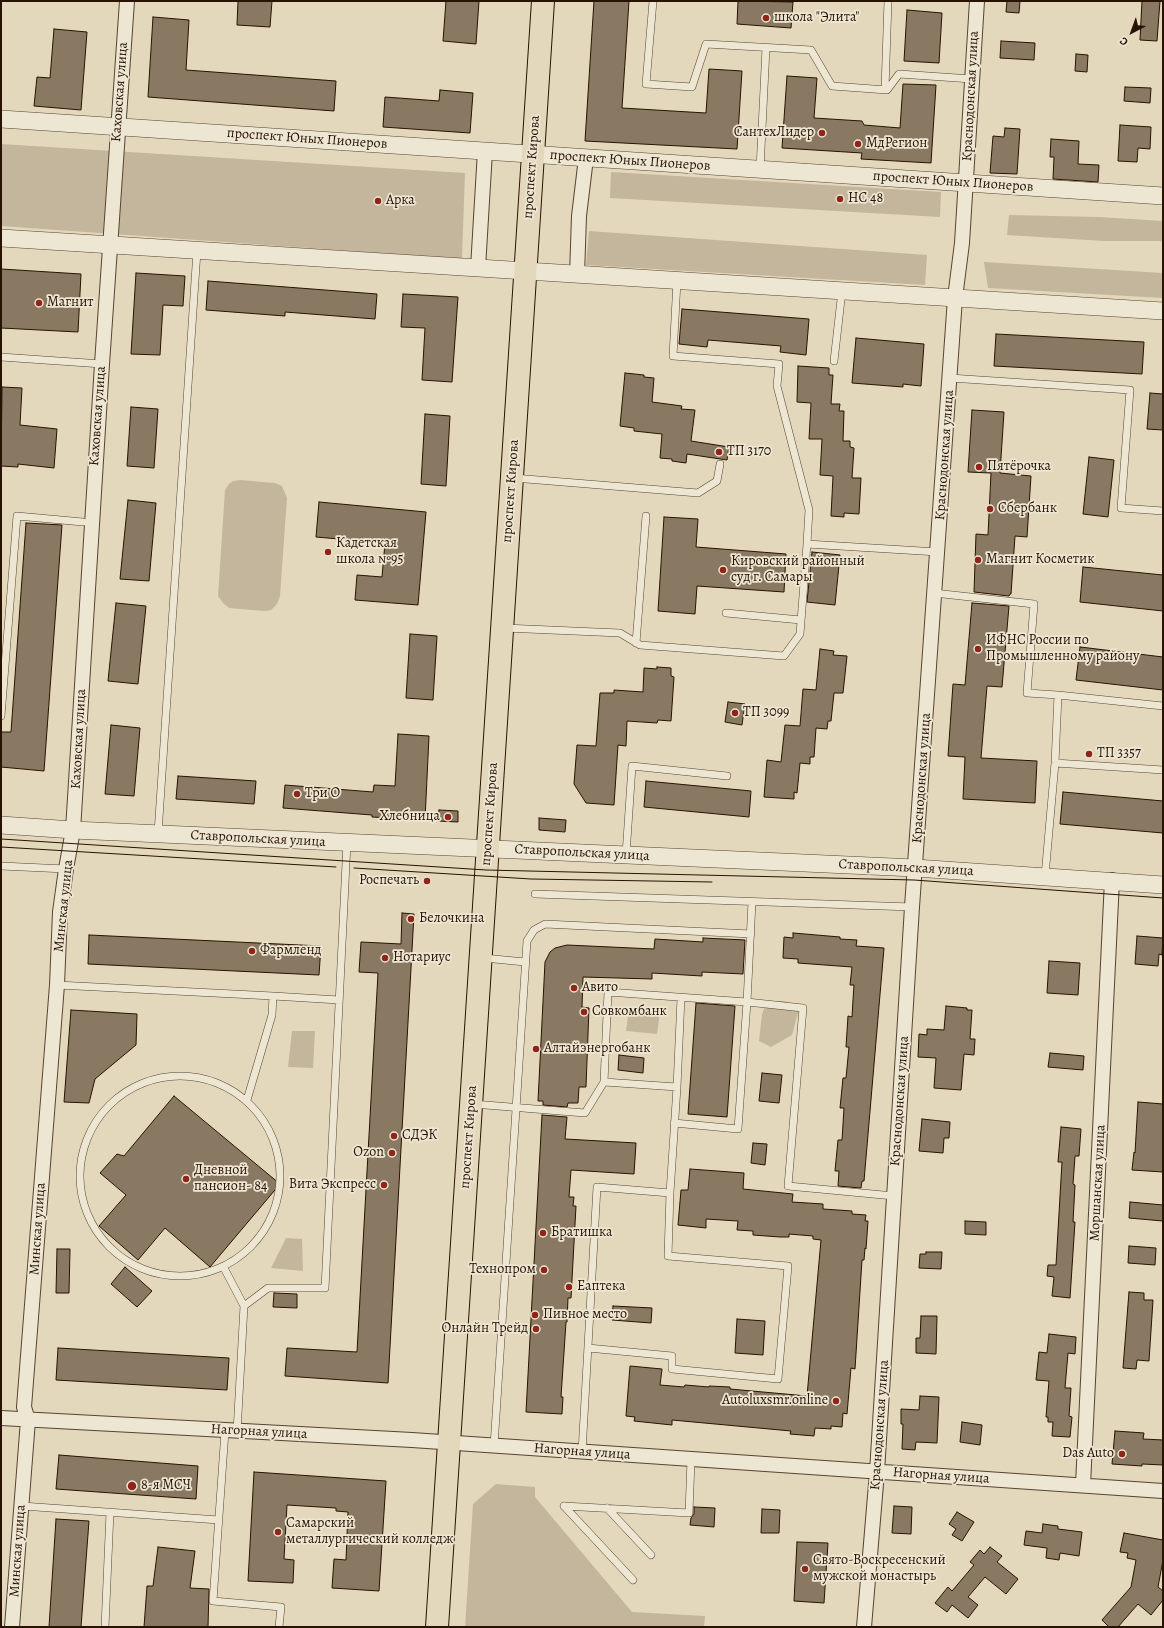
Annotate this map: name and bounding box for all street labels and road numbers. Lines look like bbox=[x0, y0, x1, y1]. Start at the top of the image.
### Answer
street label: Краснодонская улица bbox=[959, 30, 983, 162]
street label: Каховская улица bbox=[108, 41, 132, 143]
street label: проспект Кирова bbox=[520, 115, 544, 219]
street label: проспект Юных Пионеров bbox=[226, 125, 388, 153]
street label: проспект Юных Пионеров bbox=[549, 147, 711, 175]
street label: проспект Юных Пионеров bbox=[872, 168, 1034, 196]
street label: Каховская улица bbox=[86, 365, 110, 467]
street label: Краснодонская улица bbox=[932, 389, 958, 521]
street label: проспект Кирова bbox=[499, 439, 523, 543]
street label: Каховская улица bbox=[68, 688, 90, 790]
street label: Краснодонская улица bbox=[909, 712, 935, 844]
street label: проспект Кирова bbox=[478, 762, 502, 866]
street label: Ставропольская улица bbox=[190, 827, 326, 851]
street label: Ставропольская улица bbox=[514, 841, 650, 865]
street label: Ставропольская улица bbox=[838, 856, 974, 880]
street label: Минская улица bbox=[51, 859, 77, 953]
street label: Краснодонская улица bbox=[887, 1035, 913, 1167]
street label: проспект Кирова bbox=[457, 1085, 481, 1189]
street label: Моршанская улица bbox=[1087, 1124, 1109, 1242]
street label: Минская улица bbox=[26, 1182, 50, 1276]
street label: Краснодонская улица bbox=[867, 1359, 893, 1491]
street label: Нагорная улица bbox=[210, 1421, 308, 1443]
street label: Нагорная улица bbox=[533, 1440, 631, 1464]
street label: Нагорная улица bbox=[892, 1464, 990, 1488]
street label: Минская улица bbox=[6, 1504, 30, 1598]

